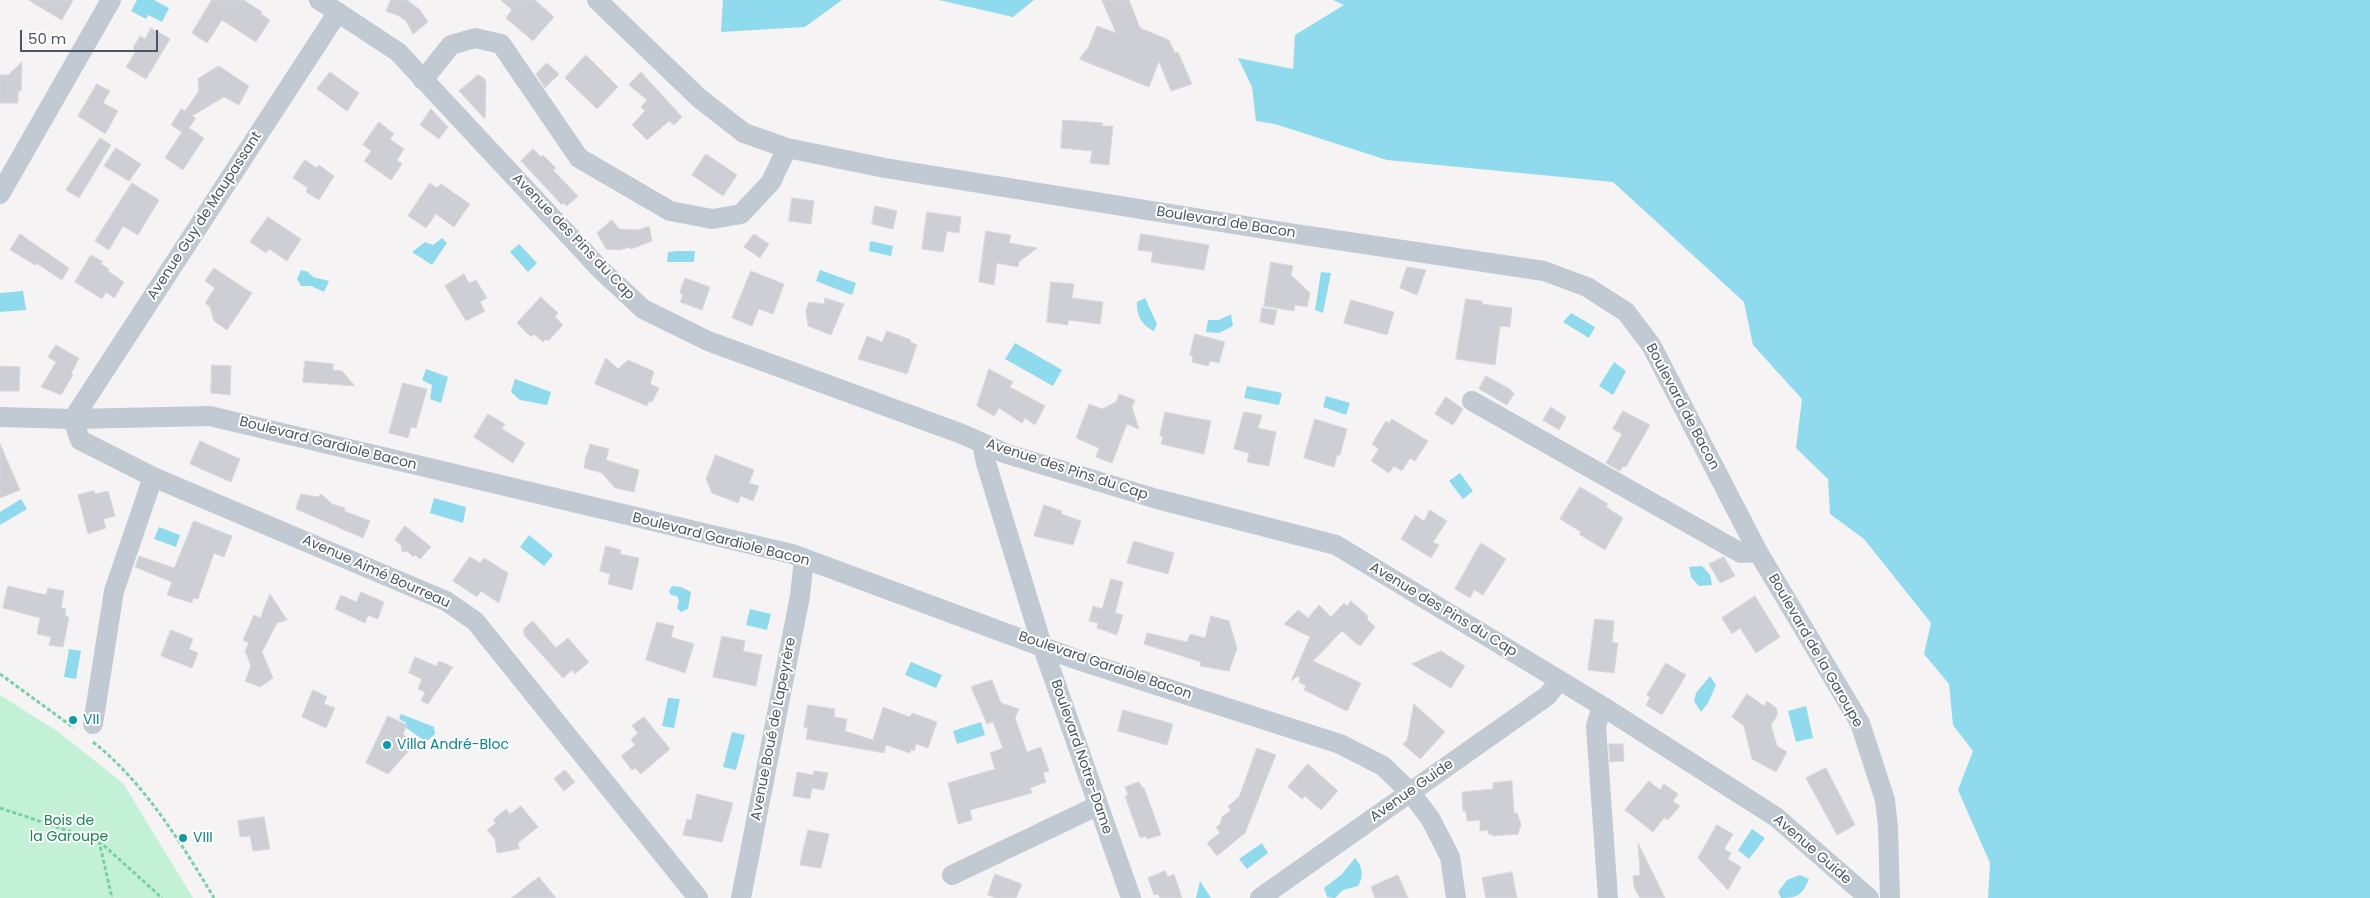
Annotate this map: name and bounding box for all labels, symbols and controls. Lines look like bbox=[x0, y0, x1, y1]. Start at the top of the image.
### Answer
scale bar bbox=[22, 20, 160, 52]
text: 50 m bbox=[28, 28, 66, 49]
street label: Avenue Guy de Maupassant bbox=[144, 129, 266, 303]
street label: Avenue des Pins du Cap bbox=[508, 170, 638, 304]
street label: Boulevard de Bacon bbox=[1155, 204, 1297, 242]
street label: Boulevard de Bacon bbox=[1642, 341, 1722, 473]
street label: Boulevard Gardiole Bacon bbox=[238, 414, 418, 474]
street label: Avenue des Pins du Cap bbox=[984, 436, 1150, 504]
street label: Boulevard Gardiole Bacon bbox=[631, 510, 811, 570]
street label: Avenue Aimé Bourreau bbox=[299, 532, 453, 612]
street label: Avenue des Pins du Cap bbox=[1366, 559, 1520, 661]
street label: Boulevard de la Garoupe bbox=[1764, 571, 1866, 731]
street label: Boulevard Gardiole Bacon bbox=[1016, 628, 1194, 704]
street label: Avenue Boué de Lapeyrère bbox=[748, 636, 800, 822]
street label: Boulevard Notre-Dame bbox=[1047, 678, 1115, 836]
place label: VII bbox=[83, 712, 99, 728]
marker: VII bbox=[67, 714, 79, 726]
place label: Villa André-Bloc bbox=[397, 737, 509, 753]
marker: Villa André-Bloc bbox=[381, 739, 393, 751]
street label: Avenue Guide bbox=[1367, 756, 1457, 826]
street label: Avenue Guide bbox=[1770, 812, 1854, 888]
park label: Bois de la Garoupe bbox=[30, 813, 108, 846]
place label: VIII bbox=[193, 830, 213, 846]
marker: VIII bbox=[177, 832, 189, 844]

